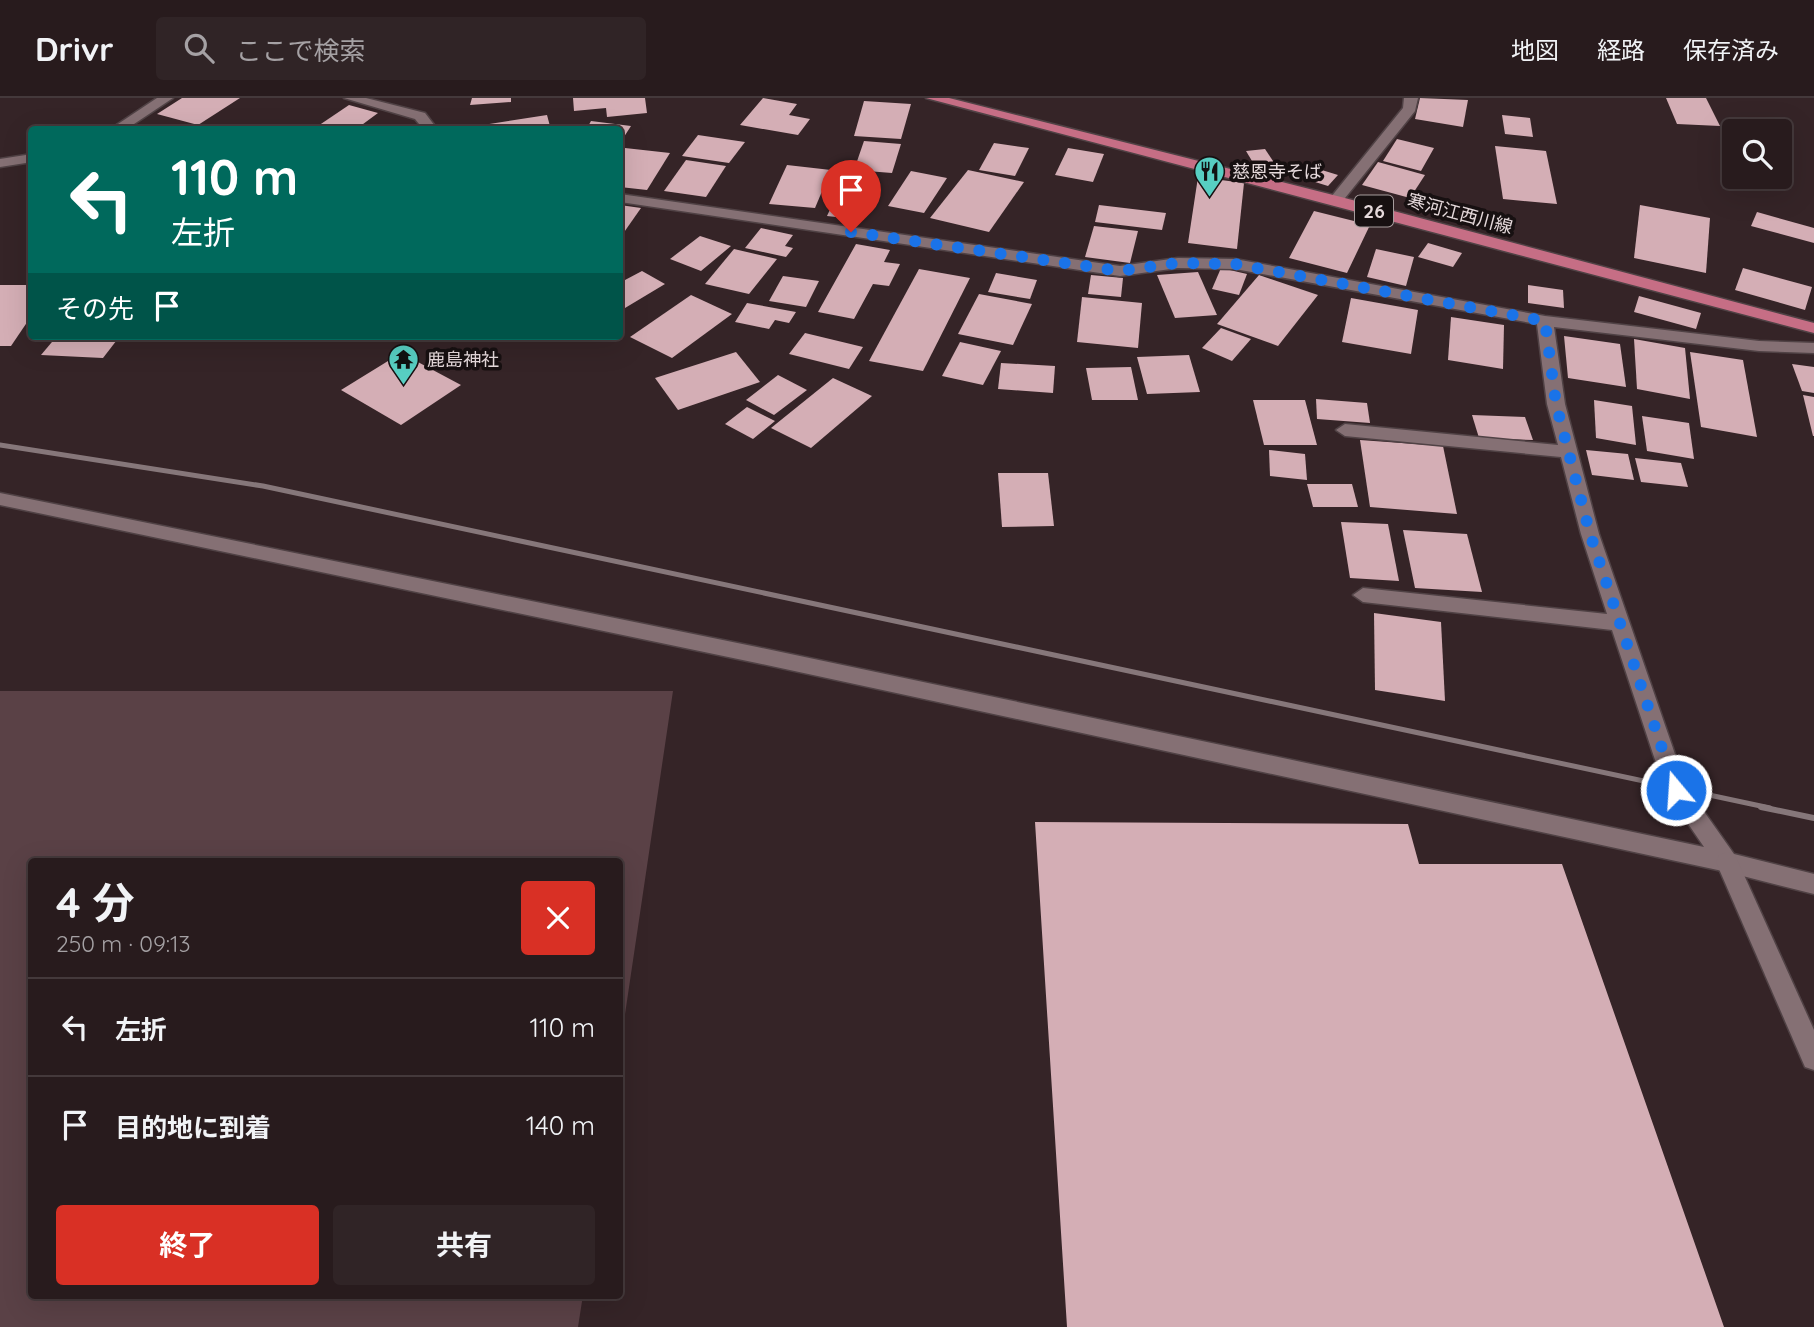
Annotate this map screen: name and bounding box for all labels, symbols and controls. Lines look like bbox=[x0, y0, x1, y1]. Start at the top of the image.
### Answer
search box bbox=[156, 17, 646, 80]
text: Drivr bbox=[35, 28, 114, 69]
icon: search bbox=[180, 29, 218, 67]
text: ここで検索 bbox=[236, 34, 366, 67]
text: 地図 bbox=[1511, 35, 1559, 65]
text: 経路 bbox=[1597, 35, 1645, 65]
text: 保存済み bbox=[1683, 35, 1779, 65]
map controls bbox=[1722, 119, 1792, 189]
button: search bbox=[1722, 119, 1792, 189]
text: 110 m bbox=[171, 146, 298, 207]
icon: left bbox=[56, 154, 147, 245]
restaurant icon: 慈恩寺そば bbox=[1192, 155, 1226, 199]
pin bbox=[821, 160, 881, 232]
place label: 慈恩寺そば bbox=[1232, 160, 1322, 183]
icon: arrive bbox=[832, 171, 870, 209]
street label: 寒河江西川線 bbox=[1405, 188, 1515, 239]
road number: 26 bbox=[1355, 195, 1393, 226]
text: 左折 bbox=[171, 212, 235, 252]
icon: arrive bbox=[148, 287, 186, 325]
text: その先 bbox=[56, 292, 134, 325]
temple icon: 鹿島神社 bbox=[387, 343, 421, 387]
place label: 鹿島神社 bbox=[427, 348, 499, 371]
position arrow bbox=[1639, 753, 1713, 827]
text: 4 分 bbox=[56, 876, 134, 929]
button: close bbox=[521, 881, 595, 955]
text: 250 m · 09:13 bbox=[56, 929, 191, 958]
icon: left bbox=[56, 1008, 94, 1046]
text: 110 m bbox=[529, 1011, 595, 1044]
text: 左折 bbox=[115, 1013, 167, 1046]
icon: arrive bbox=[56, 1106, 94, 1144]
text: 140 m bbox=[526, 1109, 595, 1142]
text: 目的地に到着 bbox=[115, 1111, 271, 1144]
button: 終了 bbox=[56, 1205, 319, 1285]
button: 共有 bbox=[333, 1205, 595, 1285]

